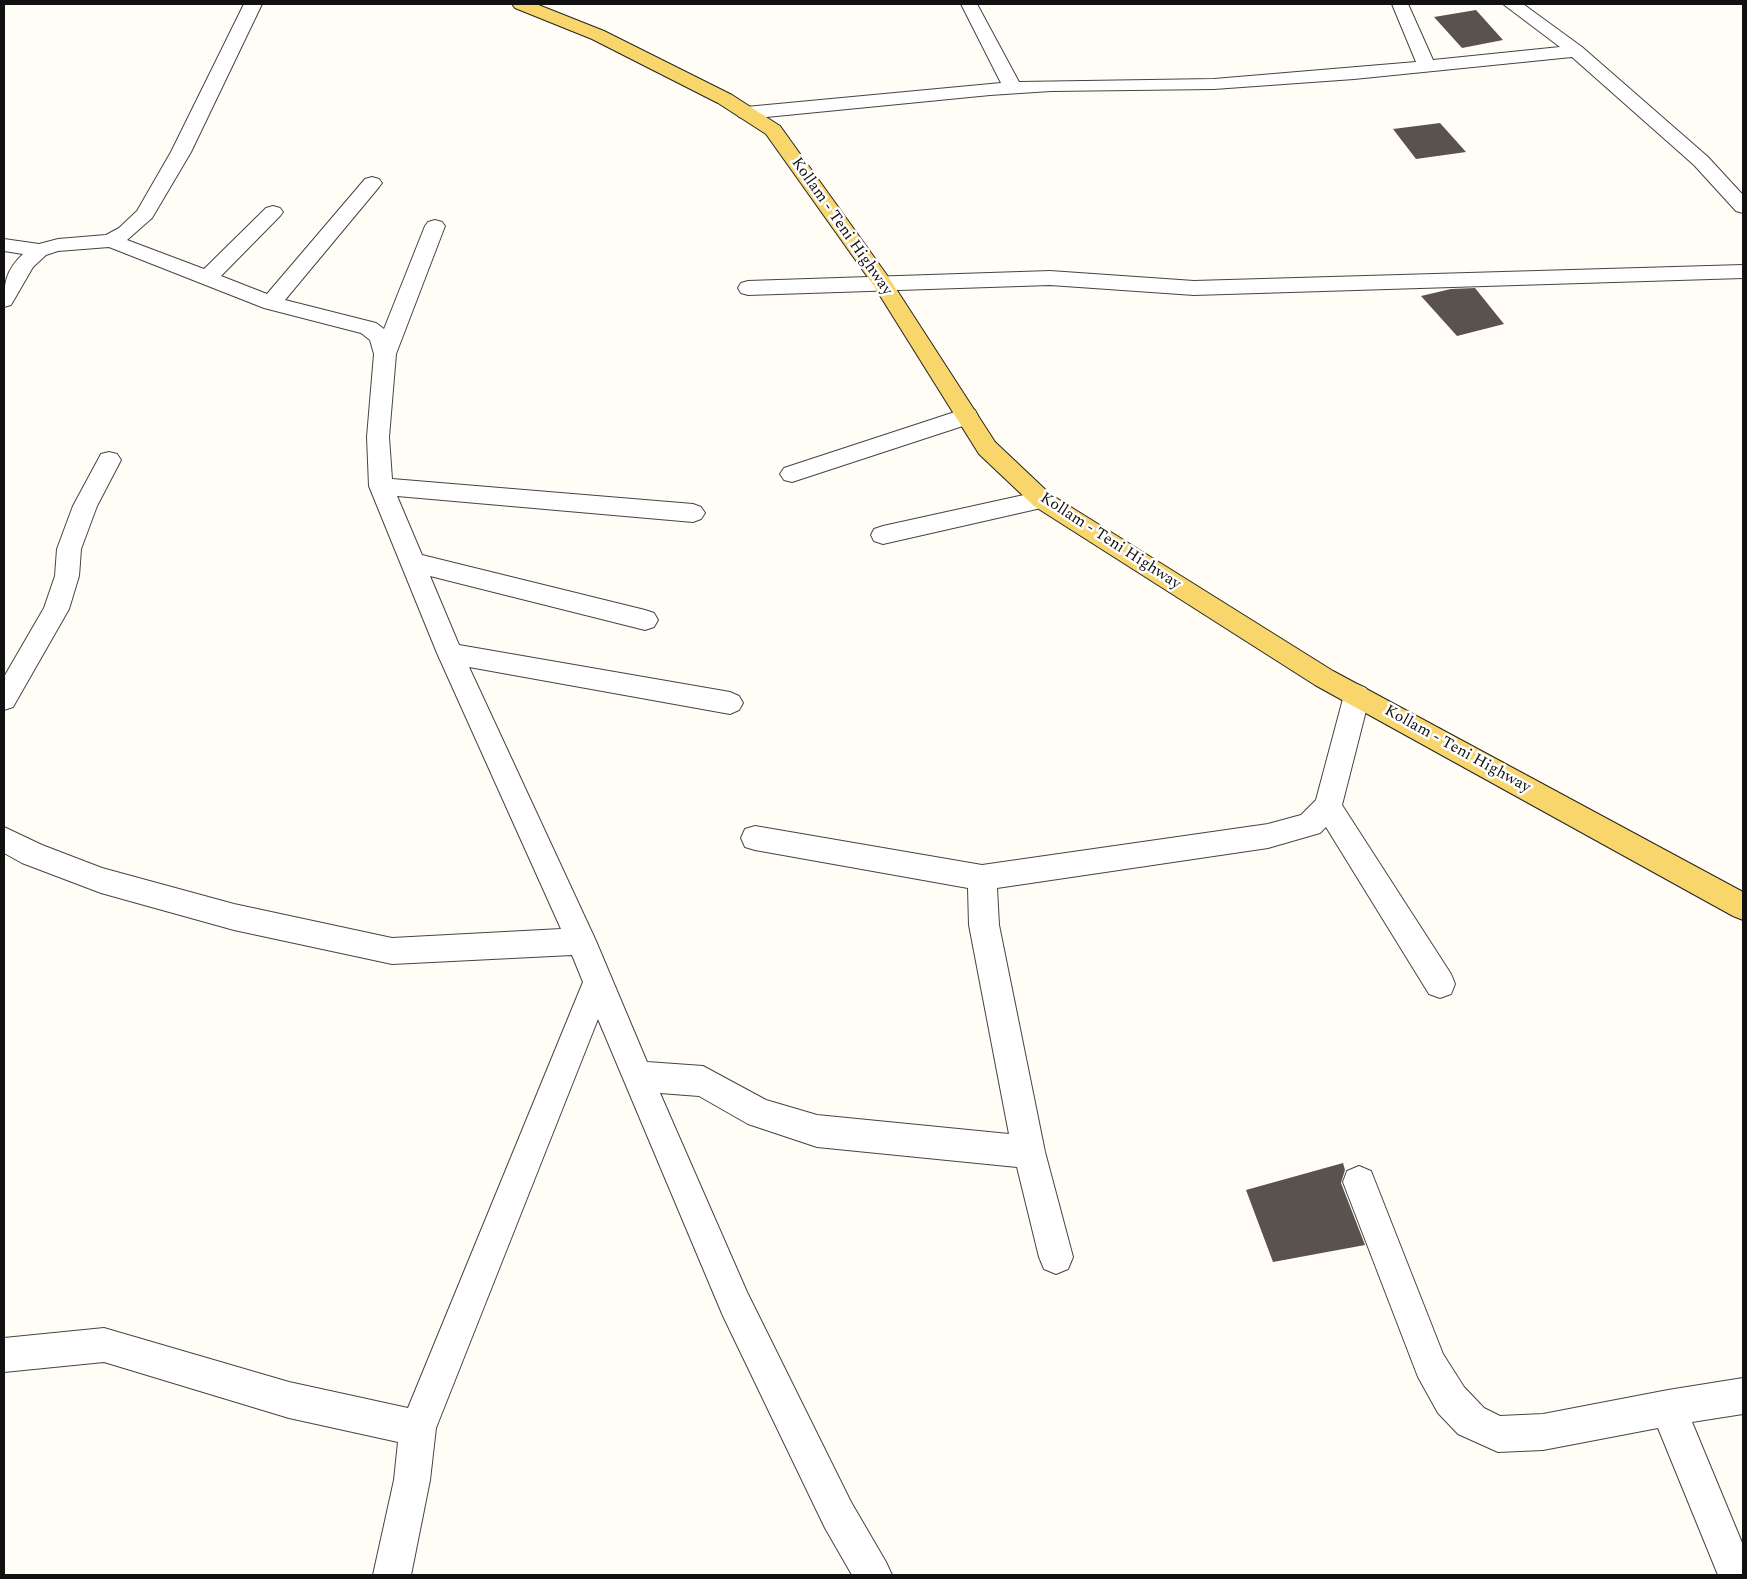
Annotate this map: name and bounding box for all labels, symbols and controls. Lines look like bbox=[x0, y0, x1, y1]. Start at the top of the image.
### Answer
street label: Kollam - Teni Highway bbox=[786, 154, 896, 300]
street label: Kollam - Teni Highway bbox=[1036, 489, 1184, 595]
street label: Kollam - Teni Highway bbox=[1381, 702, 1533, 798]

